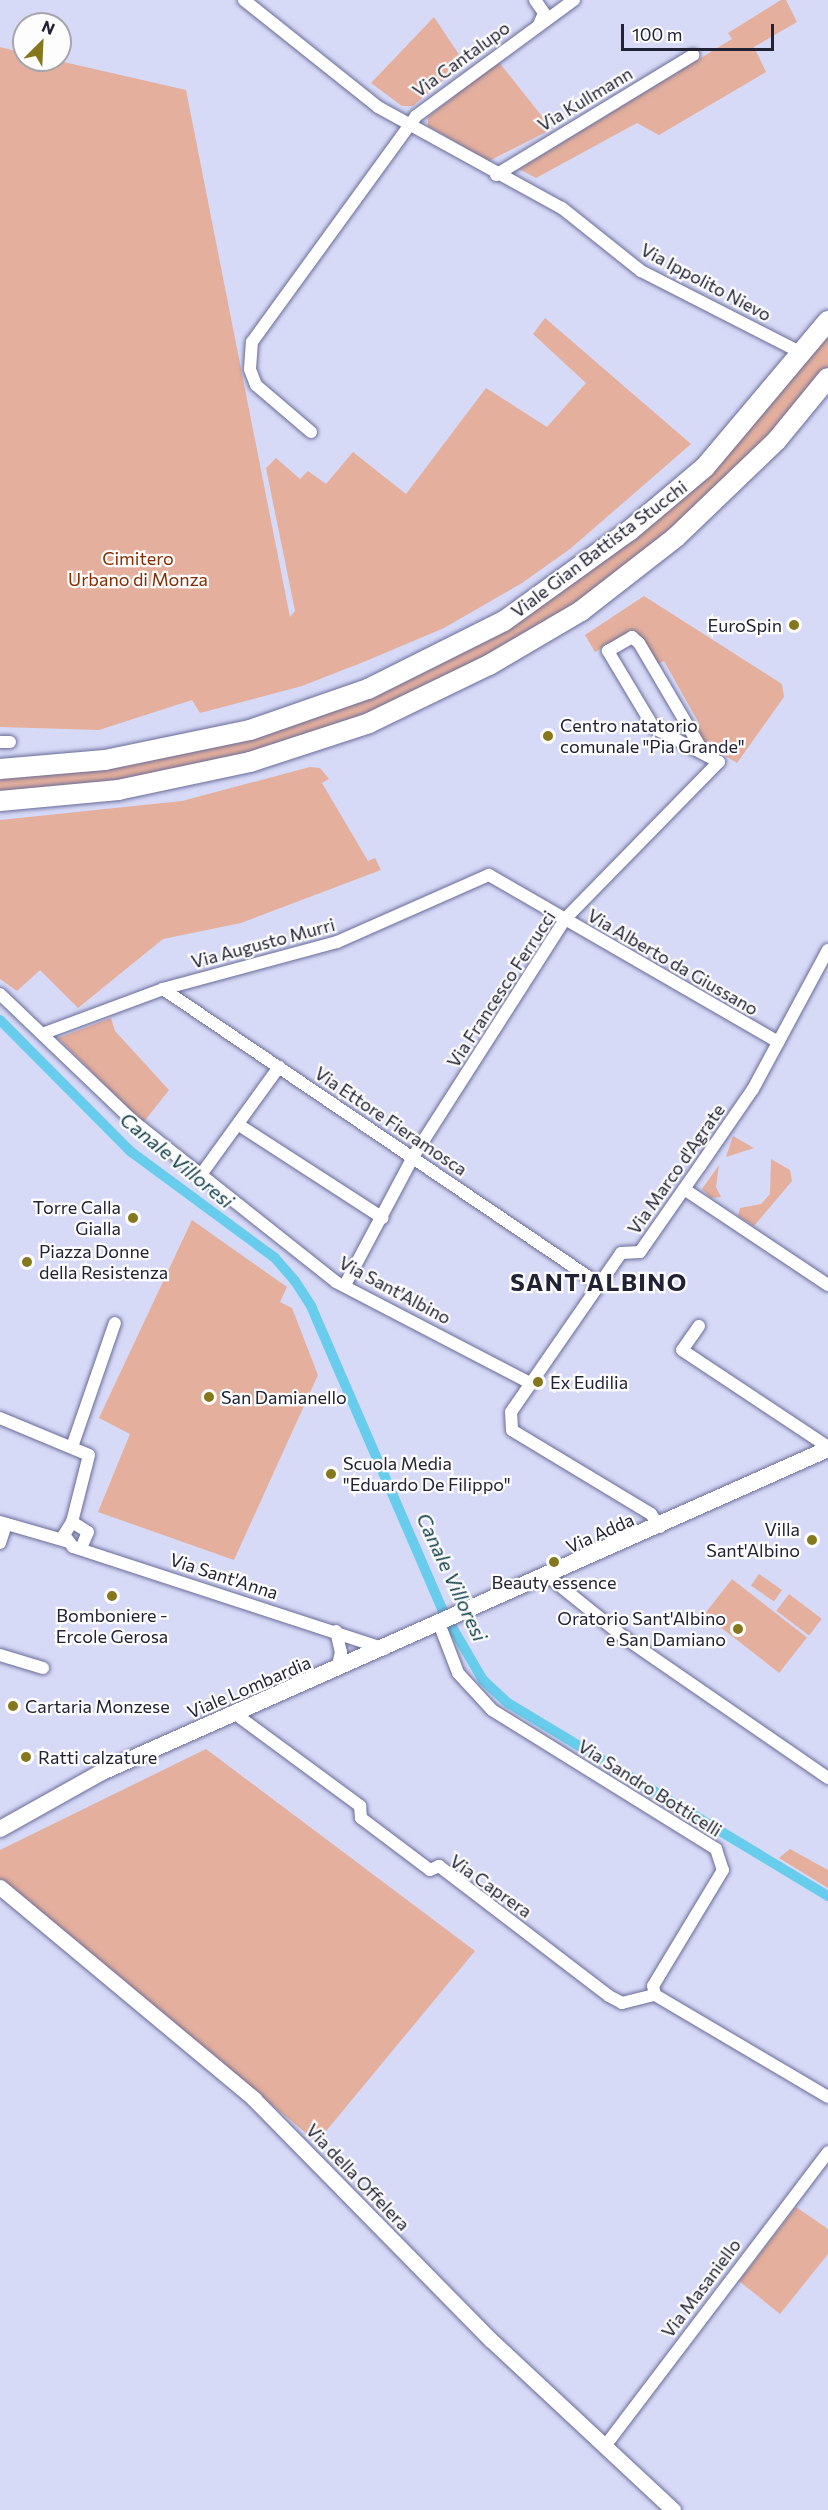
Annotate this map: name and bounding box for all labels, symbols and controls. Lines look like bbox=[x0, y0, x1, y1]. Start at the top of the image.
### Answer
north arrow bbox=[12, 12, 72, 72]
scale bar bbox=[624, 12, 777, 50]
text: N bbox=[39, 16, 58, 38]
street label: Via Cantalupo bbox=[408, 17, 514, 101]
text: 100 m bbox=[632, 23, 682, 45]
street label: Via Kullmann bbox=[534, 62, 636, 136]
street label: Via Ippolito Nievo bbox=[637, 238, 775, 326]
street label: Viale Gian Battista Stucchi bbox=[507, 476, 691, 622]
park label: Cimitero Urbano di Monza bbox=[68, 548, 208, 590]
place label: EuroSpin bbox=[707, 614, 782, 636]
marker: EuroSpin bbox=[787, 618, 801, 632]
place label: Centro natatorio comunale "Pia Grande" bbox=[560, 715, 745, 758]
marker: Centro natatorio comunale "Pia Grande" bbox=[541, 729, 555, 743]
street label: Via Alberto da Giussano bbox=[584, 904, 762, 1020]
street label: Via Francesco Ferrucci bbox=[442, 907, 560, 1071]
street label: Via Augusto Murri bbox=[189, 913, 337, 973]
street label: Via Ettore Fieramosca bbox=[311, 1062, 471, 1180]
street label: Via Marco d'Agrate bbox=[623, 1100, 729, 1238]
water label: Canale Villoresi bbox=[115, 1107, 239, 1213]
place label: Torre Calla Gialla bbox=[33, 1197, 121, 1240]
marker: Torre Calla Gialla bbox=[126, 1211, 140, 1225]
place label: Piazza Donne della Resistenza bbox=[39, 1241, 168, 1284]
street label: Via Sant'Albino bbox=[335, 1251, 455, 1329]
marker: Piazza Donne della Resistenza bbox=[20, 1255, 34, 1269]
district label: SANT'ALBINO bbox=[510, 1268, 688, 1296]
place label: Ex Eudilia bbox=[550, 1371, 628, 1393]
marker: Ex Eudilia bbox=[531, 1375, 545, 1389]
place label: San Damianello bbox=[221, 1386, 347, 1408]
marker: San Damianello bbox=[202, 1390, 216, 1404]
place label: Scuola Media "Eduardo De Filippo" bbox=[343, 1453, 511, 1496]
marker: Scuola Media "Eduardo De Filippo" bbox=[324, 1467, 338, 1481]
street label: Via Adda bbox=[563, 1508, 637, 1558]
water label: Canale Villoresi bbox=[412, 1509, 492, 1645]
place label: Villa Sant'Albino bbox=[706, 1519, 800, 1562]
marker: Villa Sant'Albino bbox=[805, 1533, 819, 1547]
street label: Via Sant'Anna bbox=[167, 1548, 281, 1604]
marker: Beauty essence bbox=[547, 1555, 561, 1569]
place label: Beauty essence bbox=[492, 1571, 616, 1593]
marker: Bomboniere - Ercole Gerosa bbox=[105, 1589, 119, 1603]
place label: Bomboniere - Ercole Gerosa bbox=[56, 1605, 168, 1648]
place label: Oratorio Sant'Albino e San Damiano bbox=[557, 1608, 726, 1650]
marker: Oratorio Sant'Albino e San Damiano bbox=[731, 1622, 745, 1636]
street label: Viale Lombardia bbox=[184, 1651, 314, 1723]
place label: Cartaria Monzese bbox=[25, 1695, 170, 1717]
marker: Cartaria Monzese bbox=[6, 1699, 20, 1713]
street label: Via Sandro Botticelli bbox=[574, 1735, 726, 1841]
place label: Ratti calzature bbox=[38, 1746, 157, 1768]
marker: Ratti calzature bbox=[19, 1750, 33, 1764]
street label: Via Caprera bbox=[446, 1850, 536, 1922]
street label: Via della Offelera bbox=[302, 2119, 414, 2235]
street label: Via Masaniello bbox=[657, 2234, 745, 2342]

